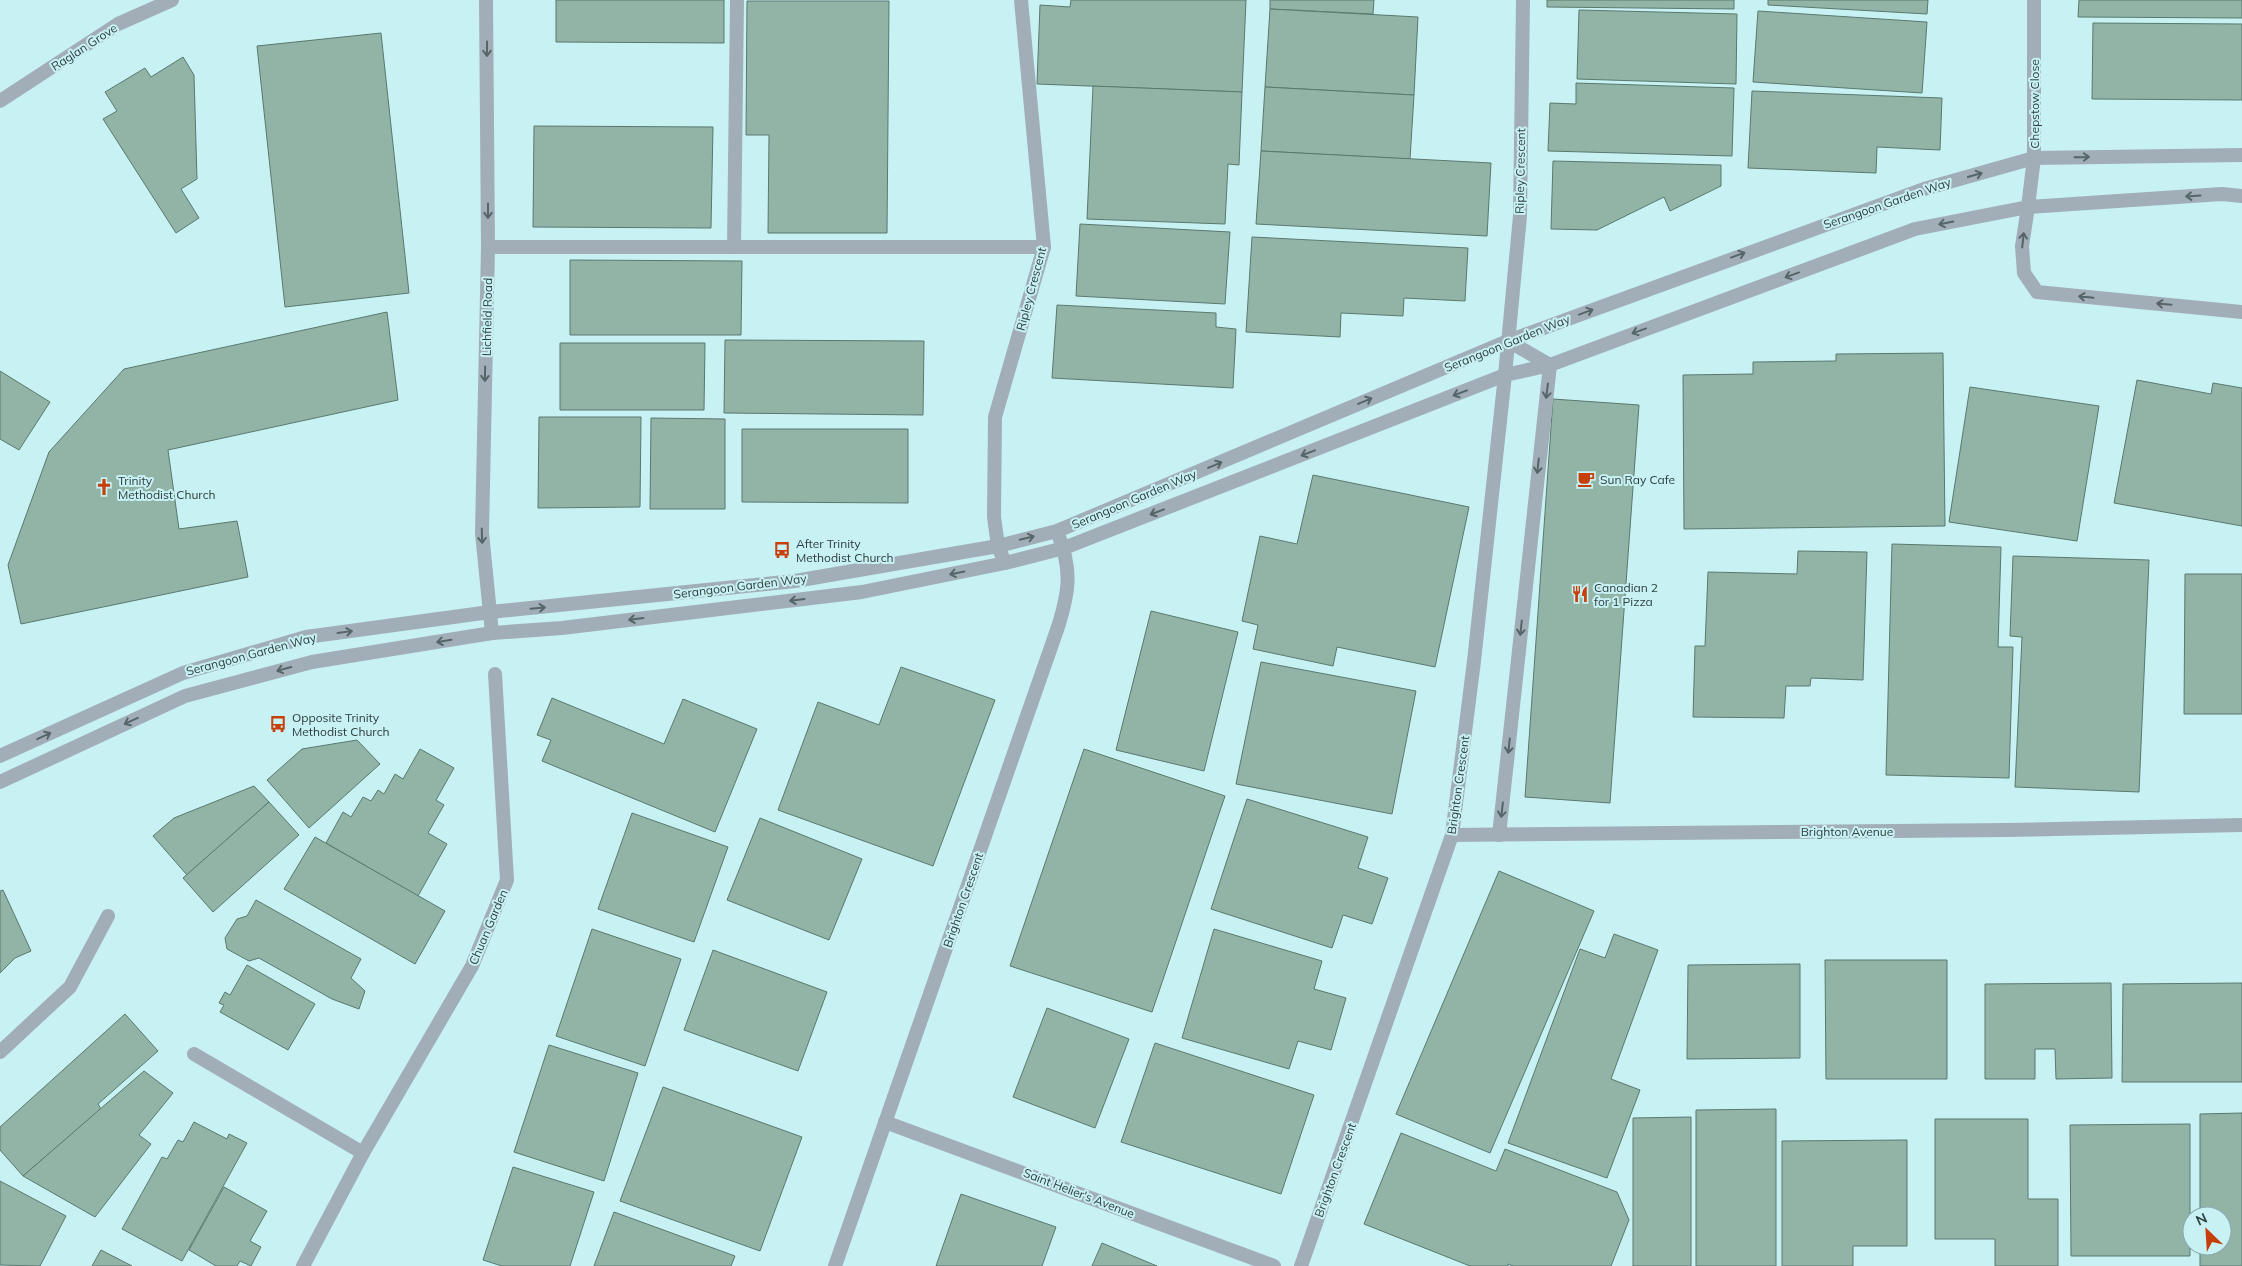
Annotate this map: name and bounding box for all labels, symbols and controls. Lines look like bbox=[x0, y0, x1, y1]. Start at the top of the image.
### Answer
street label: Raglan Grove bbox=[48, 20, 120, 74]
one-way arrow bbox=[482, 40, 492, 56]
street label: Chepstow Close bbox=[2027, 59, 2042, 149]
street label: Ripley Crescent bbox=[1512, 128, 1528, 214]
one-way arrow bbox=[2074, 152, 2090, 162]
one-way arrow bbox=[1966, 169, 1982, 179]
street label: Serangoon Garden Way bbox=[1821, 174, 1953, 232]
one-way arrow bbox=[2186, 192, 2202, 201]
one-way arrow bbox=[483, 202, 493, 219]
one-way arrow bbox=[1938, 219, 1954, 229]
one-way arrow bbox=[2018, 233, 2028, 249]
street label: Ripley Crescent bbox=[1013, 246, 1049, 332]
one-way arrow bbox=[1730, 250, 1746, 259]
one-way arrow bbox=[1785, 271, 1800, 280]
street label: Lichfield Road bbox=[479, 278, 495, 356]
one-way arrow bbox=[2078, 292, 2094, 302]
one-way arrow bbox=[2156, 299, 2172, 309]
one-way arrow bbox=[1578, 307, 1593, 316]
street label: Serangoon Garden Way bbox=[1442, 311, 1572, 375]
one-way arrow bbox=[1632, 328, 1647, 337]
one-way arrow bbox=[481, 365, 490, 381]
one-way arrow bbox=[1542, 383, 1552, 399]
one-way arrow bbox=[1453, 389, 1468, 398]
one-way arrow bbox=[1357, 396, 1372, 406]
one-way arrow bbox=[1301, 449, 1316, 458]
one-way arrow bbox=[1533, 458, 1543, 474]
one-way arrow bbox=[1207, 459, 1222, 469]
street label: Serangoon Garden Way bbox=[1069, 466, 1199, 532]
cafe icon: Sun Ray Cafe bbox=[1576, 469, 1596, 489]
place label: Sun Ray Cafe bbox=[1600, 472, 1675, 487]
place label: Trinity Methodist Church bbox=[118, 473, 216, 502]
church icon: Trinity Methodist Church bbox=[94, 477, 114, 497]
one-way arrow bbox=[1150, 508, 1165, 517]
one-way arrow bbox=[478, 528, 487, 544]
one-way arrow bbox=[1019, 533, 1035, 542]
place label: After Trinity Methodist Church bbox=[796, 536, 894, 565]
bus stop icon: After Trinity Methodist Church bbox=[772, 540, 792, 560]
one-way arrow bbox=[949, 568, 965, 578]
street label: Serangoon Garden Way bbox=[673, 570, 808, 602]
place label: Canadian 2 for 1 Pizza bbox=[1594, 580, 1658, 609]
restaurant icon: Canadian 2 for 1 Pizza bbox=[1570, 584, 1590, 604]
one-way arrow bbox=[789, 595, 805, 605]
one-way arrow bbox=[530, 603, 546, 613]
one-way arrow bbox=[628, 614, 644, 624]
one-way arrow bbox=[1516, 620, 1526, 636]
one-way arrow bbox=[337, 627, 353, 637]
street label: Serangoon Garden Way bbox=[184, 629, 318, 679]
one-way arrow bbox=[436, 636, 452, 646]
one-way arrow bbox=[277, 665, 293, 675]
place label: Opposite Trinity Methodist Church bbox=[292, 710, 390, 739]
bus stop icon: Opposite Trinity Methodist Church bbox=[268, 714, 288, 734]
one-way arrow bbox=[124, 717, 139, 726]
one-way arrow bbox=[36, 730, 51, 740]
street label: Brighton Crescent bbox=[1444, 735, 1472, 835]
one-way arrow bbox=[1504, 738, 1514, 754]
one-way arrow bbox=[1497, 802, 1507, 818]
street label: Brighton Avenue bbox=[1801, 824, 1893, 839]
street label: Brighton Crescent bbox=[940, 851, 986, 949]
street label: Chuan Garden bbox=[465, 887, 511, 967]
street label: Brighton Crescent bbox=[1311, 1121, 1359, 1219]
street label: Saint Helier's Avenue bbox=[1021, 1165, 1137, 1221]
north arrow bbox=[2182, 1206, 2232, 1256]
text: N bbox=[2193, 1209, 2210, 1230]

